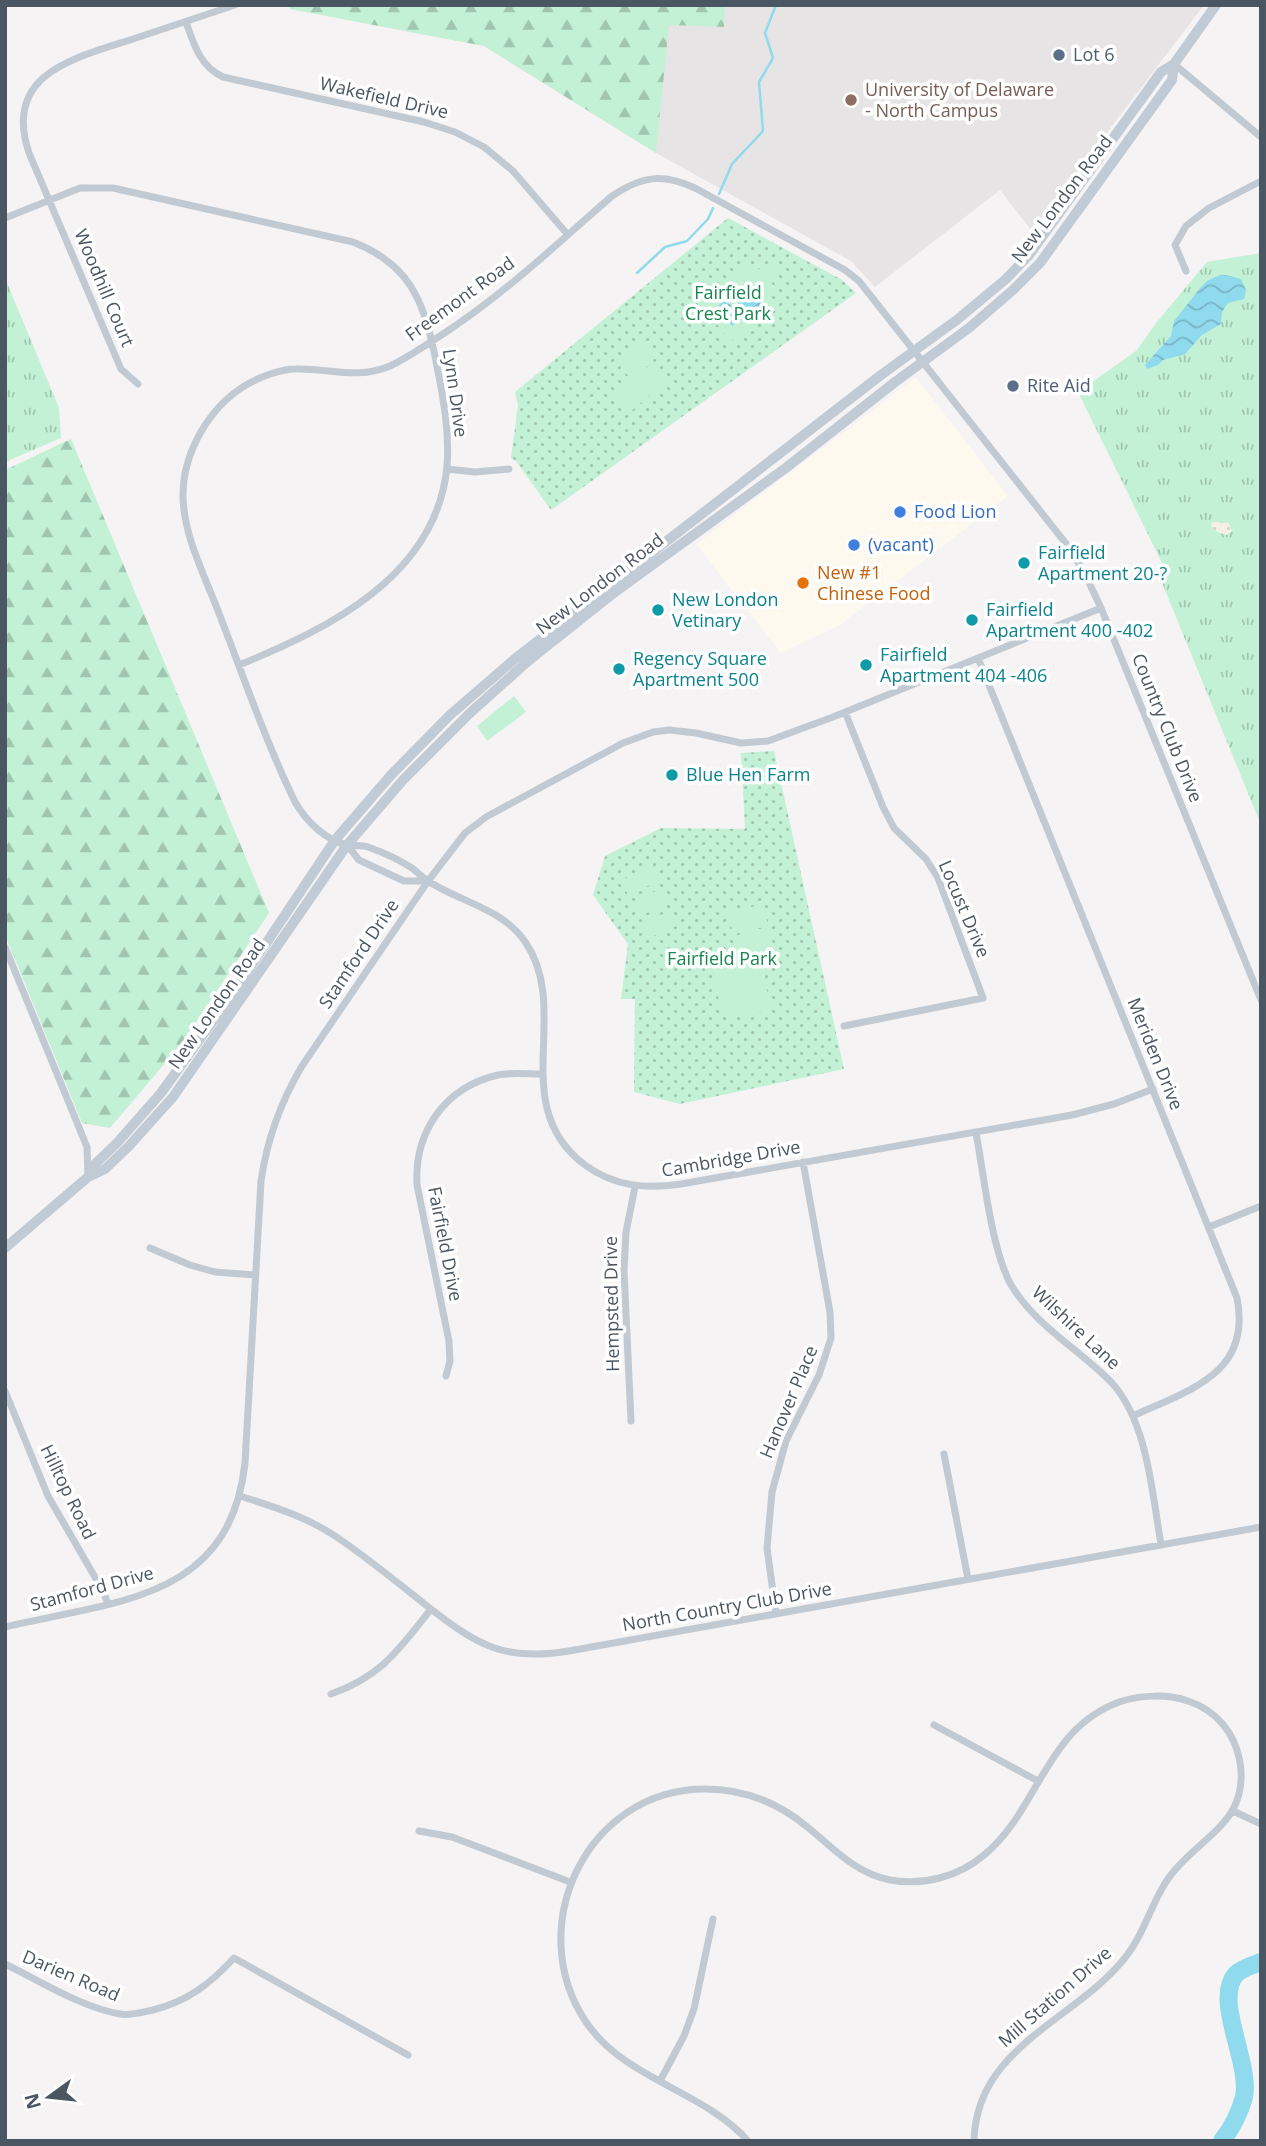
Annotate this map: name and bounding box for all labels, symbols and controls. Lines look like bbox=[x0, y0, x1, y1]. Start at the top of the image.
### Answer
place label: Lot 6 bbox=[1073, 42, 1115, 66]
marker: Lot 6 bbox=[1051, 47, 1067, 63]
street label: Wakefield Drive bbox=[318, 71, 451, 123]
place label: University of Delaware - North Campus bbox=[865, 77, 1054, 122]
marker: University of Delaware - North Campus bbox=[843, 92, 859, 108]
street label: New London Road bbox=[1005, 130, 1117, 267]
street label: Woodhill Court bbox=[69, 225, 141, 350]
street label: Freemont Road bbox=[400, 250, 519, 346]
park label: Fairfield Crest Park bbox=[685, 280, 772, 325]
street label: Lynn Drive bbox=[438, 347, 474, 439]
place label: Rite Aid bbox=[1027, 373, 1091, 397]
marker: Rite Aid bbox=[1005, 378, 1021, 394]
place label: Food Lion bbox=[914, 499, 996, 523]
marker: Food Lion bbox=[892, 504, 908, 520]
street label: New London Road bbox=[531, 527, 668, 639]
place label: (vacant) bbox=[868, 532, 934, 556]
marker: (vacant) bbox=[846, 537, 862, 553]
place label: Fairfield Apartment 20-? bbox=[1038, 540, 1167, 585]
marker: Fairfield Apartment 20-? bbox=[1016, 555, 1032, 571]
place label: New #1 Chinese Food bbox=[817, 560, 930, 605]
marker: New #1 Chinese Food bbox=[795, 575, 811, 591]
place label: New London Vetinary bbox=[672, 587, 778, 632]
place label: Fairfield Apartment 400 -402 bbox=[986, 597, 1153, 642]
marker: New London Vetinary bbox=[650, 602, 666, 618]
marker: Fairfield Apartment 400 -402 bbox=[964, 612, 980, 628]
place label: Fairfield Apartment 404 -406 bbox=[880, 642, 1047, 687]
place label: Regency Square Apartment 500 bbox=[633, 646, 767, 691]
street label: Country Club Drive bbox=[1127, 650, 1209, 806]
marker: Fairfield Apartment 404 -406 bbox=[858, 657, 874, 673]
marker: Regency Square Apartment 500 bbox=[611, 661, 627, 677]
place label: Blue Hen Farm bbox=[686, 762, 810, 786]
marker: Blue Hen Farm bbox=[664, 767, 680, 783]
street label: Locust Drive bbox=[934, 856, 996, 961]
street label: Stamford Drive bbox=[313, 894, 404, 1013]
street label: New London Road bbox=[162, 933, 270, 1073]
park label: Fairfield Park bbox=[667, 946, 777, 970]
street label: Meriden Drive bbox=[1122, 994, 1189, 1113]
street label: Cambridge Drive bbox=[660, 1134, 802, 1182]
street label: Fairfield Drive bbox=[423, 1184, 469, 1303]
street label: Hempsted Drive bbox=[598, 1236, 624, 1372]
street label: Wilshire Lane bbox=[1027, 1280, 1126, 1374]
street label: Hanover Place bbox=[754, 1342, 823, 1462]
street label: Hilltop Road bbox=[36, 1440, 102, 1543]
street label: Stamford Drive bbox=[27, 1560, 156, 1616]
street label: North Country Club Drive bbox=[620, 1576, 833, 1636]
street label: Mill Station Drive bbox=[993, 1940, 1116, 2052]
street label: Darien Road bbox=[19, 1944, 124, 2006]
north arrow bbox=[14, 2062, 84, 2132]
text: N bbox=[18, 2091, 47, 2112]

